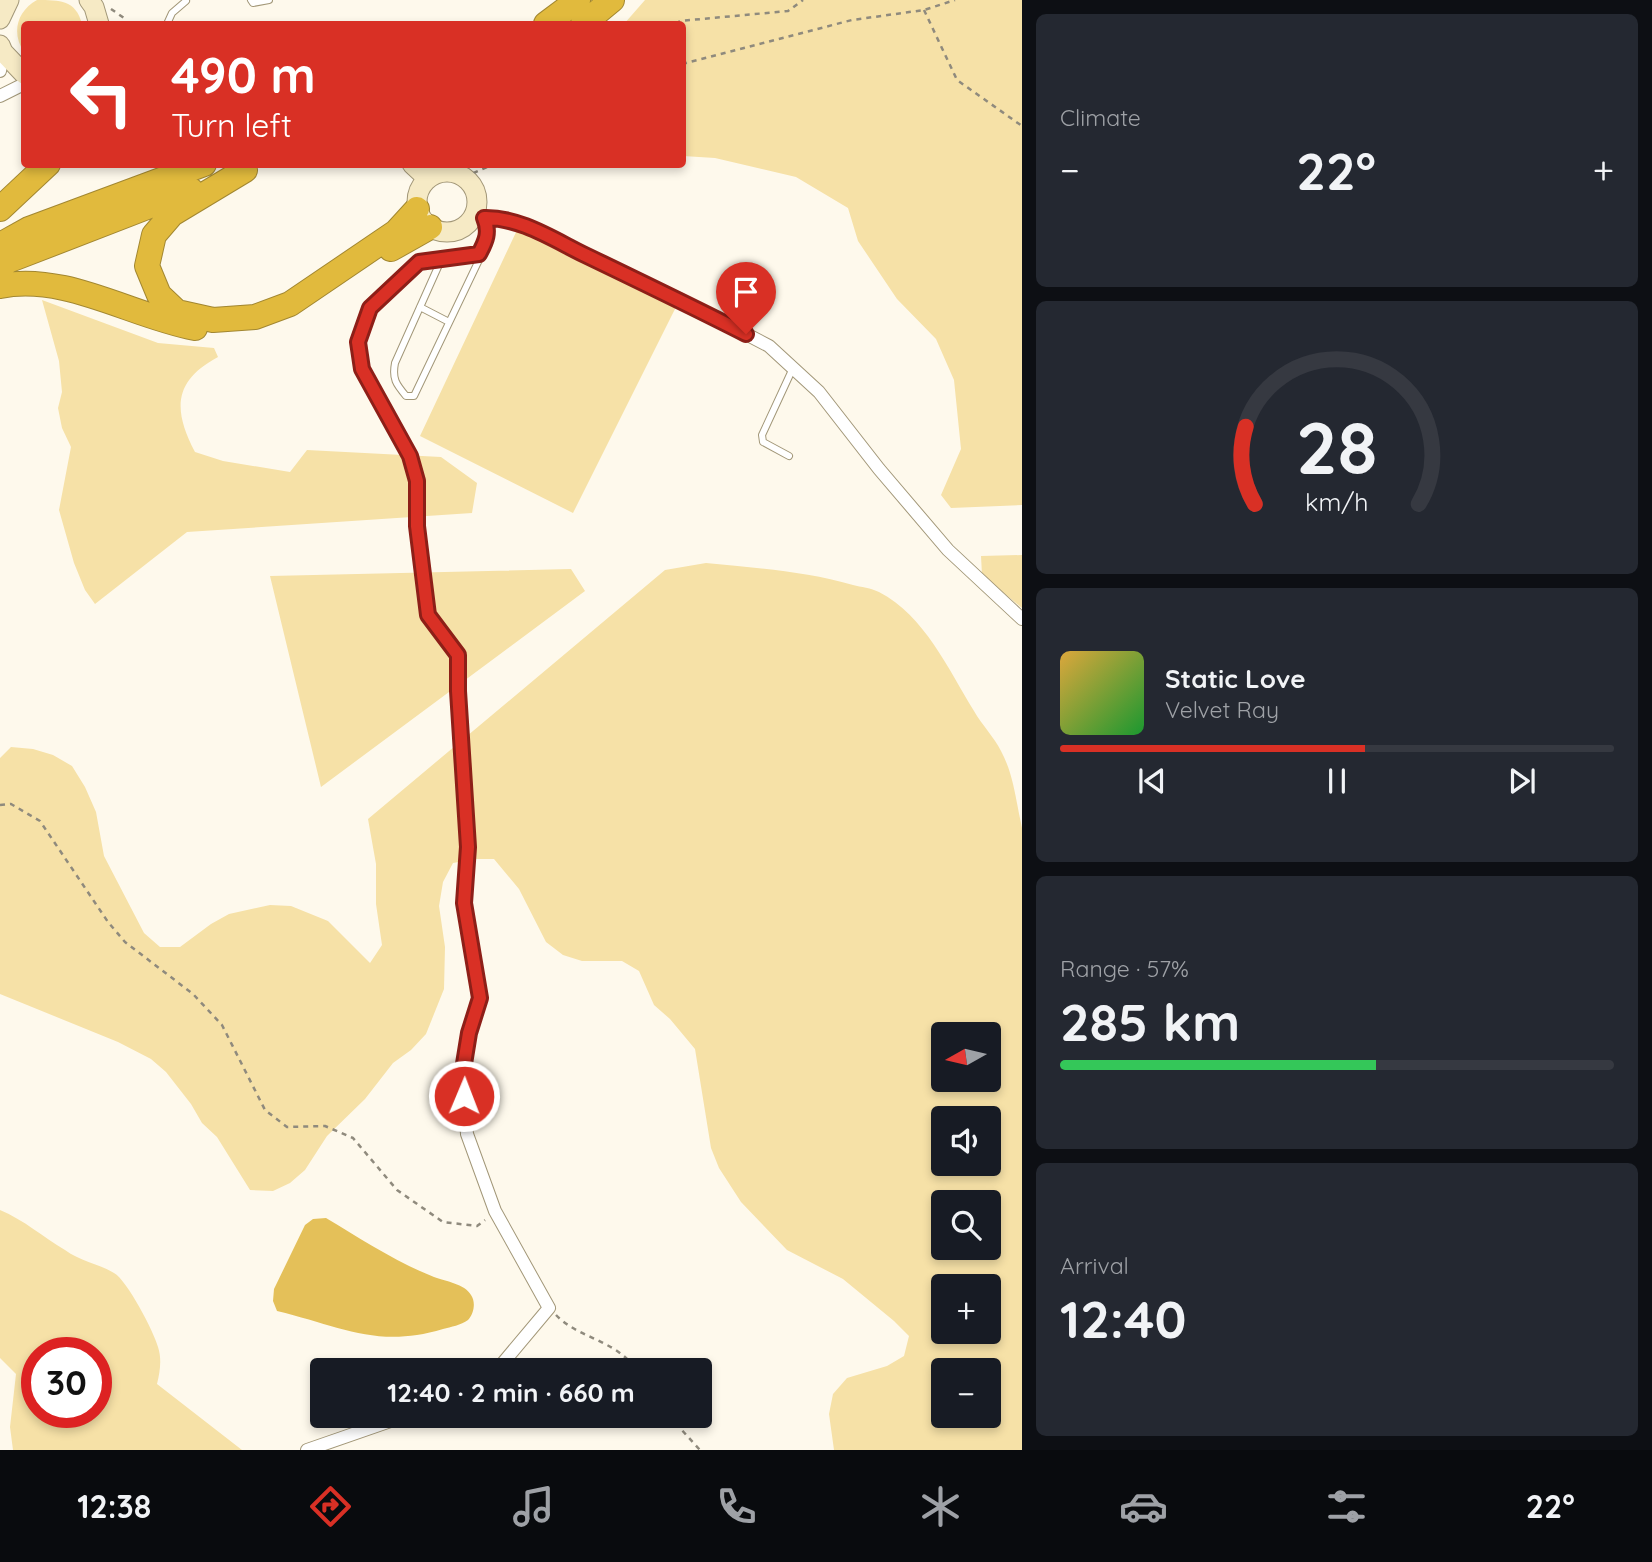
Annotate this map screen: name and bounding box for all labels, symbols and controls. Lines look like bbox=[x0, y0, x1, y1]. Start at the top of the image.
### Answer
text: 490 m bbox=[171, 44, 316, 105]
icon: left bbox=[56, 49, 147, 140]
text: Climate bbox=[1060, 103, 1141, 132]
text: Turn left bbox=[171, 105, 292, 145]
text: 22° bbox=[1296, 138, 1376, 203]
text: − bbox=[1060, 146, 1080, 194]
text: + bbox=[1593, 146, 1614, 194]
pin bbox=[716, 262, 776, 334]
icon: arrive bbox=[727, 273, 765, 311]
text: 28 bbox=[1296, 401, 1378, 492]
text: km/h bbox=[1305, 486, 1369, 517]
text: Static Love bbox=[1165, 662, 1306, 695]
text: Velvet Ray bbox=[1165, 695, 1279, 724]
icon: previous bbox=[1133, 762, 1171, 800]
icon: pause bbox=[1318, 762, 1356, 800]
icon: next bbox=[1503, 762, 1541, 800]
text: Range · 57% bbox=[1060, 954, 1189, 983]
text: 285 km bbox=[1060, 989, 1240, 1054]
north arrow bbox=[931, 1022, 1001, 1092]
map controls bbox=[931, 1022, 1001, 1428]
position arrow bbox=[427, 1059, 501, 1133]
button: sound bbox=[931, 1106, 1001, 1176]
button: search bbox=[931, 1190, 1001, 1260]
text: Arrival bbox=[1060, 1251, 1129, 1280]
button: + bbox=[931, 1274, 1001, 1344]
text: 12:40 bbox=[1060, 1286, 1187, 1351]
speed limit sign: 30 bbox=[21, 1337, 112, 1428]
button: − bbox=[931, 1358, 1001, 1428]
text: 12:40 · 2 min · 660 m bbox=[387, 1376, 635, 1409]
icon: directions bbox=[306, 1482, 355, 1531]
icon: music bbox=[509, 1482, 558, 1531]
icon: phone bbox=[712, 1482, 761, 1531]
icon: climate bbox=[916, 1482, 965, 1531]
icon: car bbox=[1119, 1482, 1168, 1531]
icon: filters bbox=[1322, 1482, 1371, 1531]
text: 12:38 bbox=[77, 1486, 151, 1526]
text: 22° bbox=[1526, 1486, 1575, 1526]

